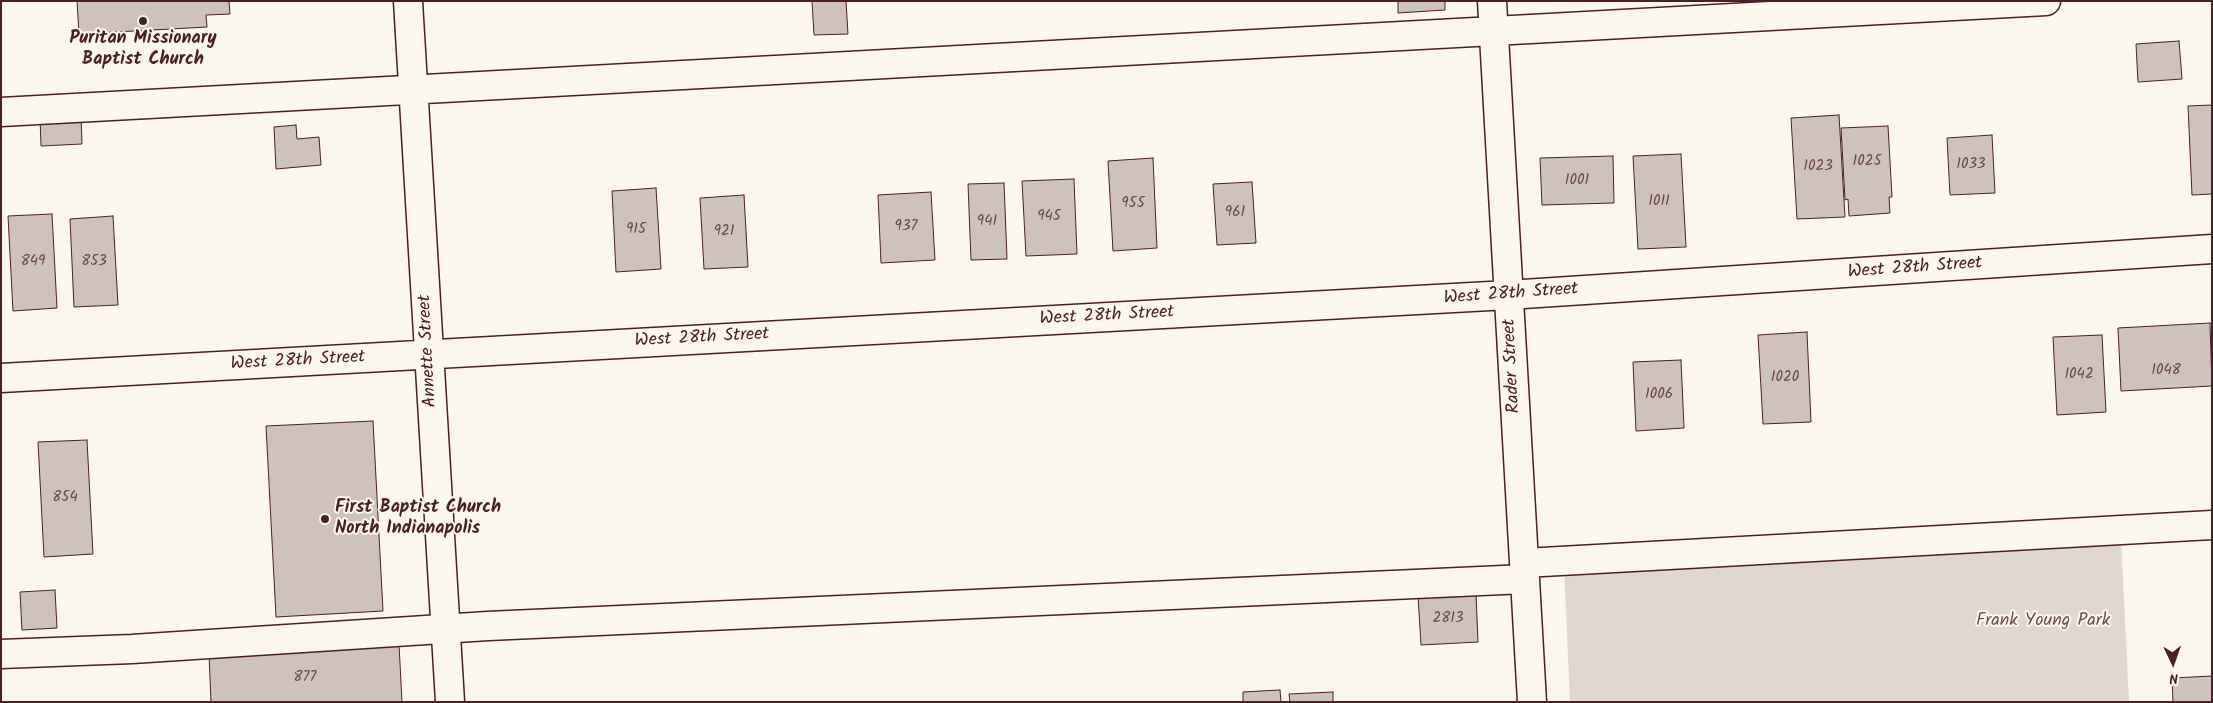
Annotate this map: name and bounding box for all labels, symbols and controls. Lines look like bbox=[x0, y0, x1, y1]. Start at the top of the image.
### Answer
marker: Puritan Missionary Baptist Church bbox=[137, 15, 149, 27]
place label: Puritan Missionary Baptist Church bbox=[69, 29, 217, 72]
house number: 1025 bbox=[1853, 153, 1881, 171]
house number: 1033 bbox=[1956, 156, 1986, 174]
house number: 1023 bbox=[1803, 158, 1833, 176]
house number: 1001 bbox=[1565, 172, 1589, 190]
house number: 1011 bbox=[1648, 193, 1670, 211]
house number: 955 bbox=[1121, 195, 1145, 213]
house number: 961 bbox=[1225, 204, 1245, 222]
house number: 945 bbox=[1037, 208, 1061, 226]
house number: 941 bbox=[977, 213, 997, 231]
house number: 937 bbox=[895, 218, 917, 236]
house number: 915 bbox=[626, 221, 646, 239]
house number: 921 bbox=[714, 223, 734, 241]
house number: 849 bbox=[21, 253, 45, 271]
house number: 853 bbox=[81, 253, 107, 271]
street label: West 28th Street bbox=[1847, 254, 1983, 284]
street label: West 28th Street bbox=[1443, 280, 1579, 310]
street label: Annette Street bbox=[415, 294, 443, 408]
street label: West 28th Street bbox=[1039, 303, 1175, 331]
street label: Rader Street bbox=[1500, 318, 1526, 414]
street label: West 28th Street bbox=[634, 325, 770, 353]
street label: West 28th Street bbox=[230, 348, 366, 376]
house number: 1048 bbox=[2151, 362, 2181, 380]
house number: 1042 bbox=[2064, 366, 2094, 384]
house number: 1020 bbox=[1771, 369, 1799, 387]
house number: 1006 bbox=[1645, 386, 1673, 404]
house number: 854 bbox=[52, 489, 78, 507]
place label: First Baptist Church North Indianapolis bbox=[335, 498, 501, 540]
marker: First Baptist Church North Indianapolis bbox=[319, 513, 331, 525]
house number: 2813 bbox=[1432, 610, 1464, 628]
park label: Frank Young Park bbox=[1976, 611, 2110, 633]
north arrow bbox=[2148, 638, 2198, 688]
text: N bbox=[2169, 667, 2179, 689]
house number: 877 bbox=[294, 669, 316, 687]

